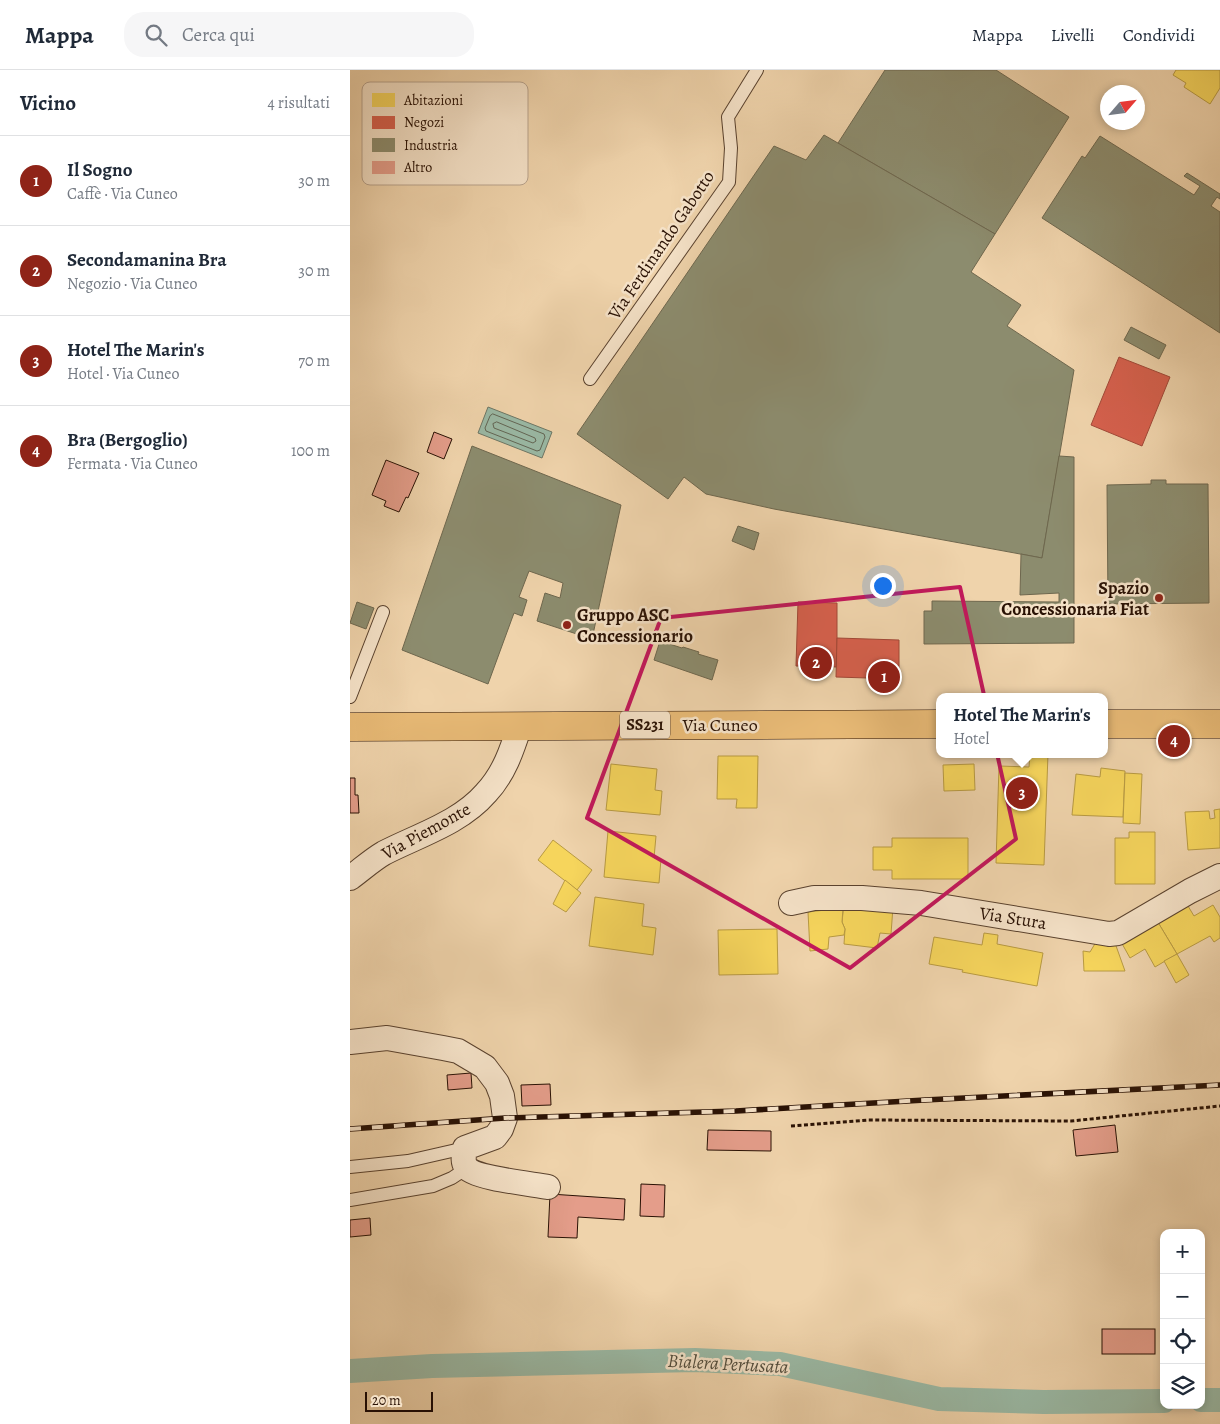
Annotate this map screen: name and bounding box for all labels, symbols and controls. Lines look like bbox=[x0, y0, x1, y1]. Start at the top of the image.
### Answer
search box bbox=[124, 12, 474, 57]
text: Mappa bbox=[25, 19, 94, 51]
icon: search bbox=[142, 21, 170, 49]
text: Cerca qui bbox=[182, 22, 255, 48]
text: Mappa bbox=[972, 23, 1023, 47]
text: Livelli bbox=[1051, 23, 1095, 47]
text: Condividi bbox=[1123, 23, 1195, 47]
legend bbox=[362, 82, 528, 185]
north arrow bbox=[1100, 85, 1145, 130]
text: Vicino bbox=[20, 89, 76, 117]
text: Abitazioni bbox=[403, 91, 463, 110]
text: 4 risultati bbox=[267, 92, 330, 114]
text: Negozi bbox=[404, 113, 444, 132]
text: Industria bbox=[404, 136, 458, 155]
text: Il Sogno bbox=[67, 157, 133, 183]
text: Altro bbox=[403, 158, 432, 177]
street label: Via Ferdinando Gabotto bbox=[602, 166, 720, 325]
text: 1 bbox=[33, 170, 39, 192]
text: 30 m bbox=[298, 170, 330, 192]
text: Caffè · Via Cuneo bbox=[67, 183, 178, 205]
text: Secondamanina Bra bbox=[67, 247, 227, 273]
text: 2 bbox=[32, 260, 40, 282]
text: 30 m bbox=[298, 260, 330, 282]
text: Negozio · Via Cuneo bbox=[67, 273, 197, 295]
text: Hotel The Marin's bbox=[67, 337, 205, 363]
text: 3 bbox=[33, 350, 39, 372]
text: 70 m bbox=[298, 350, 330, 372]
text: Hotel · Via Cuneo bbox=[67, 363, 179, 385]
text: Bra (Bergoglio) bbox=[67, 427, 188, 453]
text: 4 bbox=[32, 440, 40, 462]
text: 100 m bbox=[291, 440, 330, 462]
text: Fermata · Via Cuneo bbox=[67, 453, 198, 475]
your location bbox=[870, 573, 896, 599]
place label: Spazio Concessionaria Fiat bbox=[1001, 576, 1149, 621]
marker: Spazio Concessionaria Fiat bbox=[1153, 592, 1165, 604]
place label: Gruppo ASC Concessionario bbox=[577, 603, 693, 648]
marker: Gruppo ASC Concessionario bbox=[561, 619, 573, 631]
pin: 2 bbox=[800, 644, 832, 682]
pin: 1 bbox=[868, 658, 900, 696]
popup bbox=[936, 693, 1108, 758]
text: Hotel The Marin's bbox=[953, 702, 1091, 728]
road number: SS231 bbox=[620, 712, 670, 738]
street label: Via Cuneo bbox=[681, 713, 758, 737]
pin: 4 bbox=[1158, 722, 1190, 760]
text: Hotel bbox=[953, 728, 989, 750]
pin: 3 bbox=[1006, 774, 1038, 812]
street label: Via Piemonte bbox=[376, 797, 475, 866]
street label: Via Stura bbox=[977, 901, 1049, 935]
map controls bbox=[1160, 1229, 1205, 1409]
button: + bbox=[1160, 1229, 1205, 1274]
button: − bbox=[1160, 1274, 1205, 1319]
button: locate bbox=[1160, 1319, 1205, 1364]
water label: Bialera Pertusata bbox=[667, 1348, 789, 1380]
button: layers bbox=[1160, 1364, 1205, 1409]
scale bar bbox=[365, 1389, 432, 1412]
text: 20 m bbox=[372, 1391, 401, 1410]

